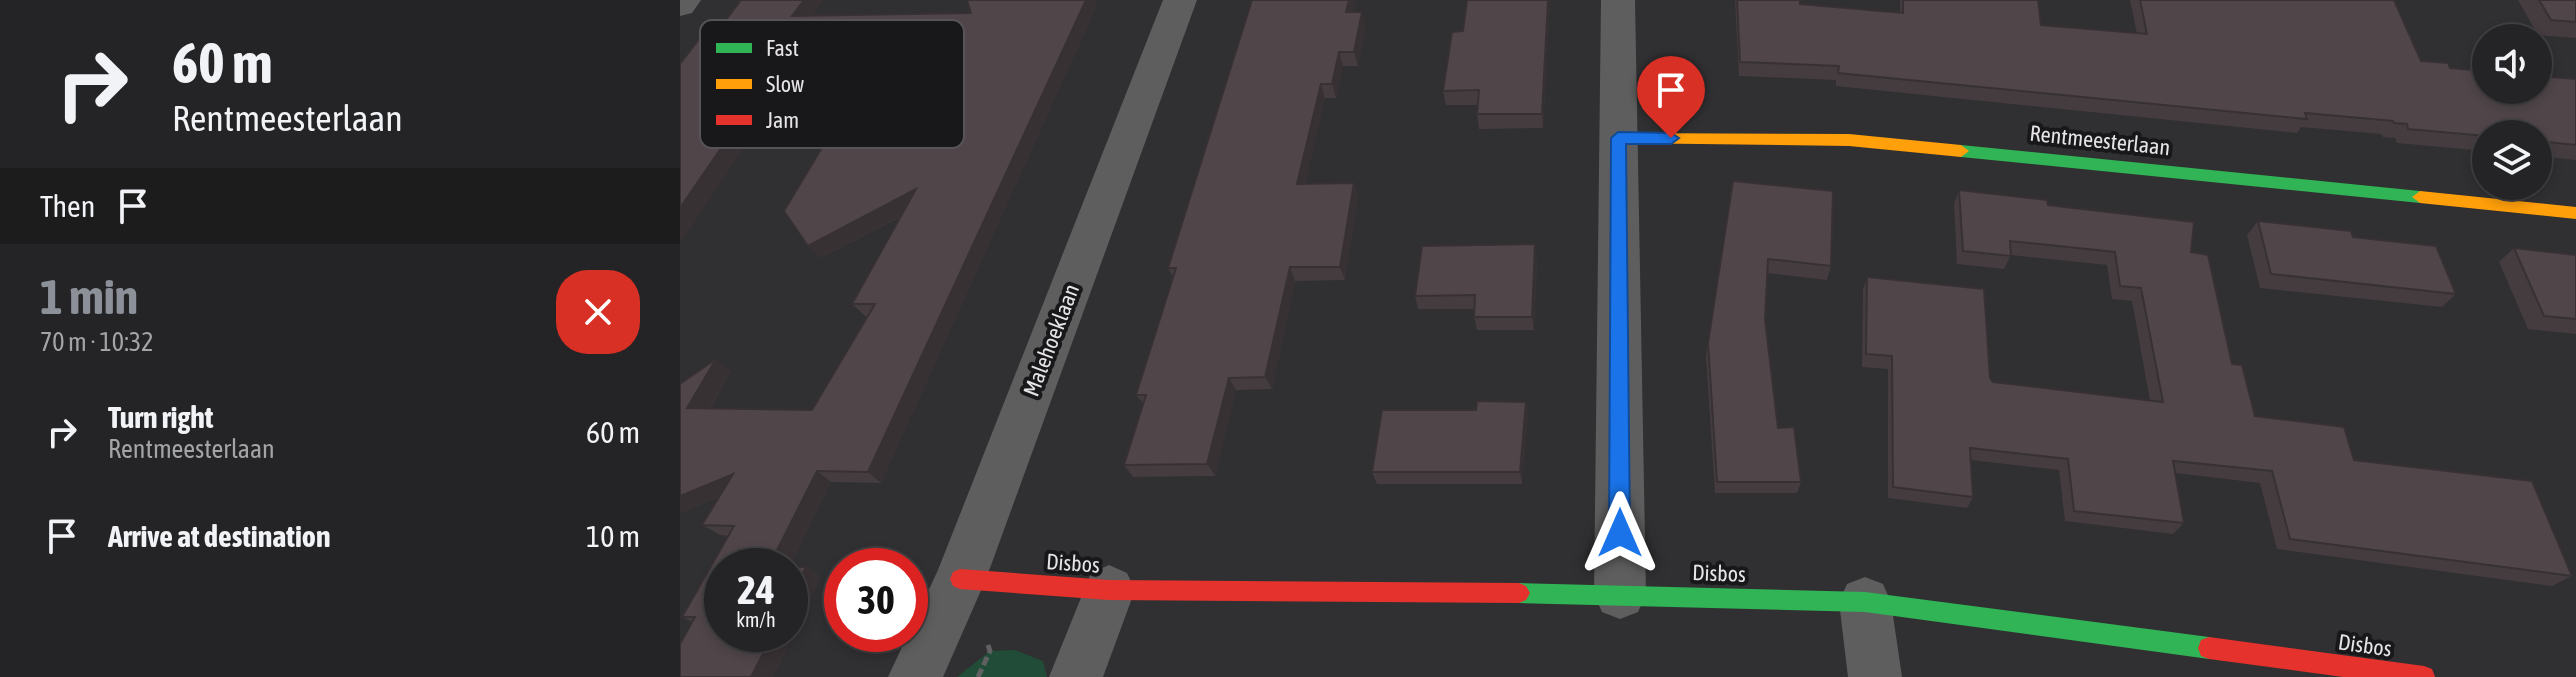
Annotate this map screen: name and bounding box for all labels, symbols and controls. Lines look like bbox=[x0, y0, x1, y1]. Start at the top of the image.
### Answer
legend bbox=[700, 20, 964, 148]
map controls bbox=[2472, 24, 2552, 200]
button: sound bbox=[2472, 24, 2552, 104]
text: 60 m bbox=[172, 31, 273, 95]
icon: right bbox=[40, 32, 144, 136]
text: Fast bbox=[766, 35, 799, 61]
pin bbox=[1637, 56, 1705, 138]
icon: arrive bbox=[1649, 68, 1693, 112]
text: Slow bbox=[766, 71, 804, 97]
text: Rentmeesterlaan bbox=[172, 97, 403, 139]
text: Jam bbox=[766, 107, 799, 133]
street label: Rentmeesterlaan bbox=[2029, 120, 2171, 160]
button: layers bbox=[2472, 120, 2552, 200]
icon: arrive bbox=[111, 184, 155, 228]
text: Then bbox=[40, 189, 95, 223]
text: 1 min bbox=[40, 269, 138, 324]
button: close bbox=[556, 270, 640, 354]
street label: Malehoeklaan bbox=[1018, 280, 1084, 400]
text: 70 m · 10:32 bbox=[40, 327, 153, 357]
text: Turn right bbox=[108, 400, 214, 434]
icon: right bbox=[40, 410, 84, 454]
text: 60 m bbox=[586, 415, 640, 449]
text: Rentmeesterlaan bbox=[108, 434, 275, 464]
position arrow bbox=[1578, 491, 1662, 575]
icon: arrive bbox=[40, 514, 84, 558]
text: Arrive at destination bbox=[108, 519, 330, 553]
text: 10 m bbox=[586, 519, 640, 553]
speed limit sign: 30 bbox=[824, 548, 928, 652]
street label: Disbos bbox=[1045, 548, 1101, 578]
street label: Disbos bbox=[1692, 559, 1747, 587]
text: 24 bbox=[737, 567, 775, 612]
text: km/h bbox=[736, 608, 776, 631]
street label: Disbos bbox=[2337, 628, 2394, 662]

